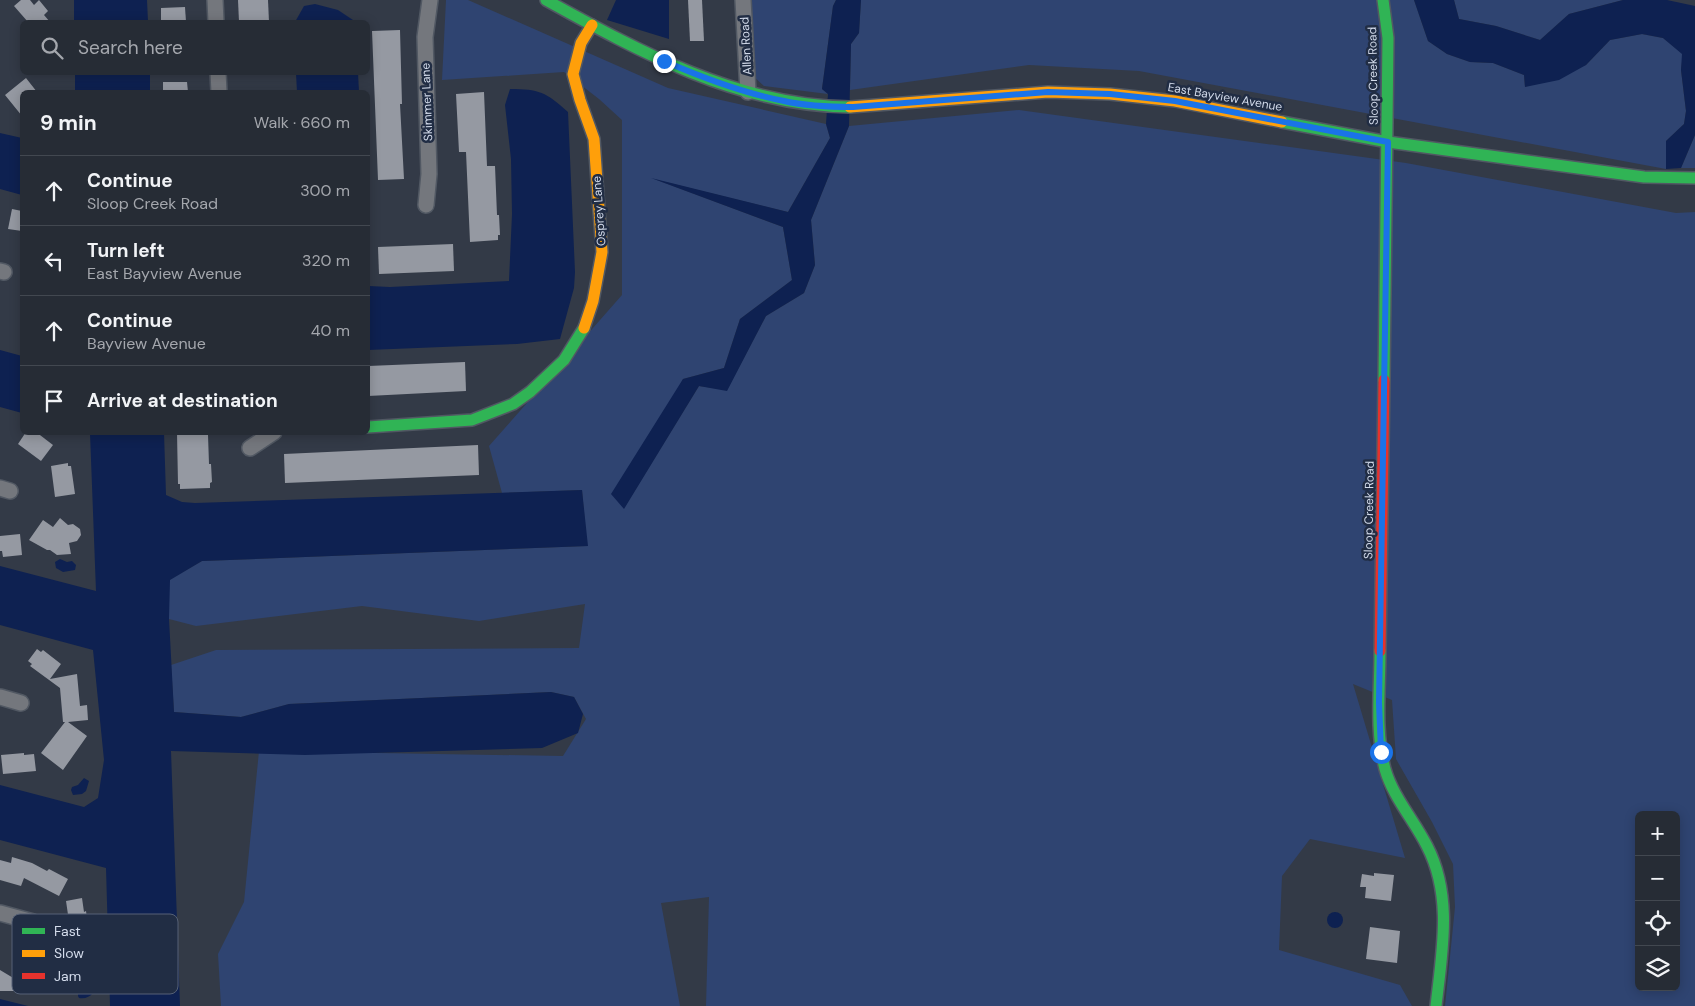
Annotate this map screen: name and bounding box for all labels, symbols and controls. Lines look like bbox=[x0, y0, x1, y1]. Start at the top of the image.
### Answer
street label: Allen Road bbox=[736, 17, 756, 75]
search box bbox=[20, 20, 370, 75]
street label: Sloop Creek Road bbox=[1364, 27, 1382, 125]
icon: search bbox=[38, 34, 66, 62]
text: Search here bbox=[78, 35, 183, 60]
route end bbox=[653, 50, 676, 73]
street label: Skimmer Lane bbox=[418, 62, 436, 141]
street label: East Bayview Avenue bbox=[1166, 79, 1284, 115]
text: 9 min bbox=[40, 109, 97, 137]
text: Walk · 660 m bbox=[254, 112, 350, 133]
text: Continue bbox=[87, 168, 173, 193]
street label: Osprey Lane bbox=[589, 175, 609, 246]
icon: ahead bbox=[40, 177, 68, 205]
text: 300 m bbox=[300, 180, 350, 201]
text: Sloop Creek Road bbox=[87, 193, 218, 214]
text: Turn left bbox=[87, 238, 165, 263]
icon: left bbox=[40, 247, 68, 275]
text: 320 m bbox=[302, 250, 350, 271]
text: East Bayview Avenue bbox=[87, 263, 242, 284]
text: Continue bbox=[87, 308, 173, 333]
icon: ahead bbox=[40, 317, 68, 345]
text: 40 m bbox=[311, 320, 350, 341]
text: Bayview Avenue bbox=[87, 333, 206, 354]
icon: arrive bbox=[40, 387, 68, 415]
text: Arrive at destination bbox=[87, 388, 278, 413]
street label: Sloop Creek Road bbox=[1360, 461, 1378, 559]
route start bbox=[1370, 741, 1393, 764]
map controls bbox=[1635, 811, 1680, 991]
button: + bbox=[1635, 811, 1680, 856]
button: − bbox=[1635, 856, 1680, 901]
button: locate bbox=[1635, 901, 1680, 946]
legend bbox=[12, 914, 178, 994]
text: Fast bbox=[54, 922, 81, 940]
text: Slow bbox=[54, 944, 84, 962]
button: layers bbox=[1635, 946, 1680, 991]
text: Jam bbox=[54, 967, 81, 985]

